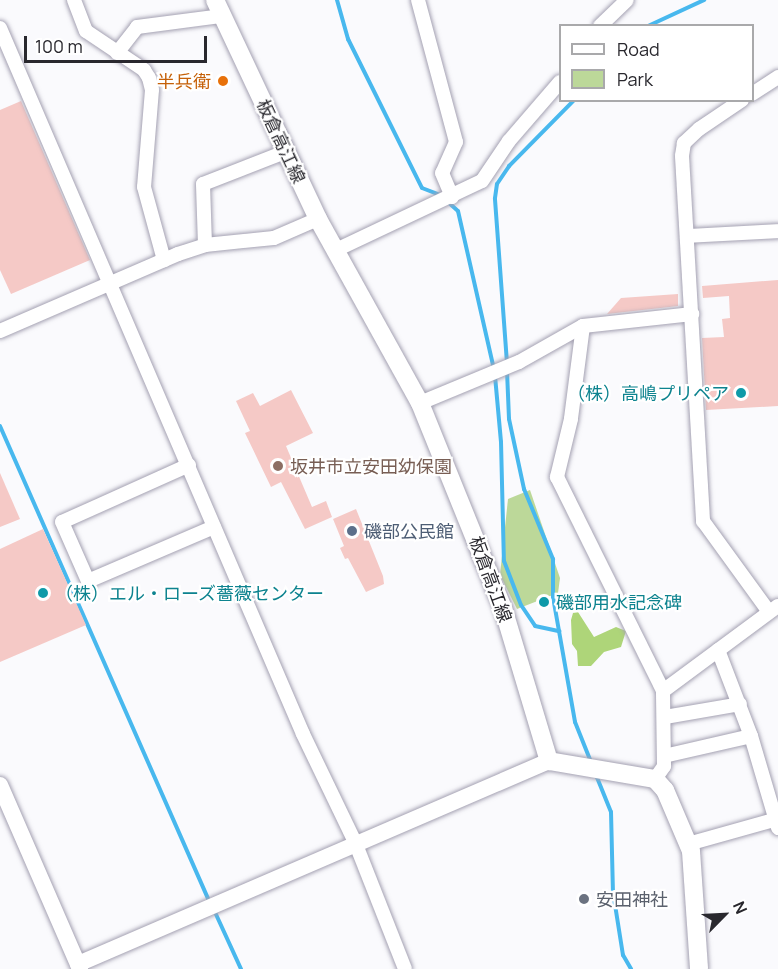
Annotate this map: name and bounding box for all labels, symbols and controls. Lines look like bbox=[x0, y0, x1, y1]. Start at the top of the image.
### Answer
scale bar bbox=[27, 24, 210, 62]
legend bbox=[559, 24, 754, 102]
text: 100 m bbox=[35, 34, 83, 58]
text: Road bbox=[617, 37, 660, 61]
text: Park bbox=[617, 67, 653, 91]
place label: 半兵衛 bbox=[157, 70, 211, 92]
marker: 半兵衛 bbox=[216, 74, 230, 88]
street label: 板倉高江線 bbox=[252, 96, 310, 186]
place label: （株）高嶋プリペア bbox=[567, 382, 729, 404]
marker: （株）高嶋プリペア bbox=[734, 386, 748, 400]
place label: 坂井市立安田幼保園 bbox=[290, 455, 452, 477]
marker: 坂井市立安田幼保園 bbox=[271, 459, 285, 473]
place label: 磯部公民館 bbox=[364, 520, 454, 542]
marker: 磯部公民館 bbox=[345, 524, 359, 538]
street label: 板倉高江線 bbox=[465, 533, 517, 625]
place label: （株）エル・ローズ薔薇センター bbox=[55, 582, 325, 604]
marker: （株）エル・ローズ薔薇センター bbox=[36, 586, 50, 600]
place label: 磯部用水記念碑 bbox=[556, 591, 682, 613]
marker: 磯部用水記念碑 bbox=[537, 595, 551, 609]
north arrow bbox=[694, 885, 754, 945]
place label: 安田神社 bbox=[596, 888, 668, 910]
marker: 安田神社 bbox=[577, 892, 591, 906]
text: N bbox=[728, 898, 753, 917]

